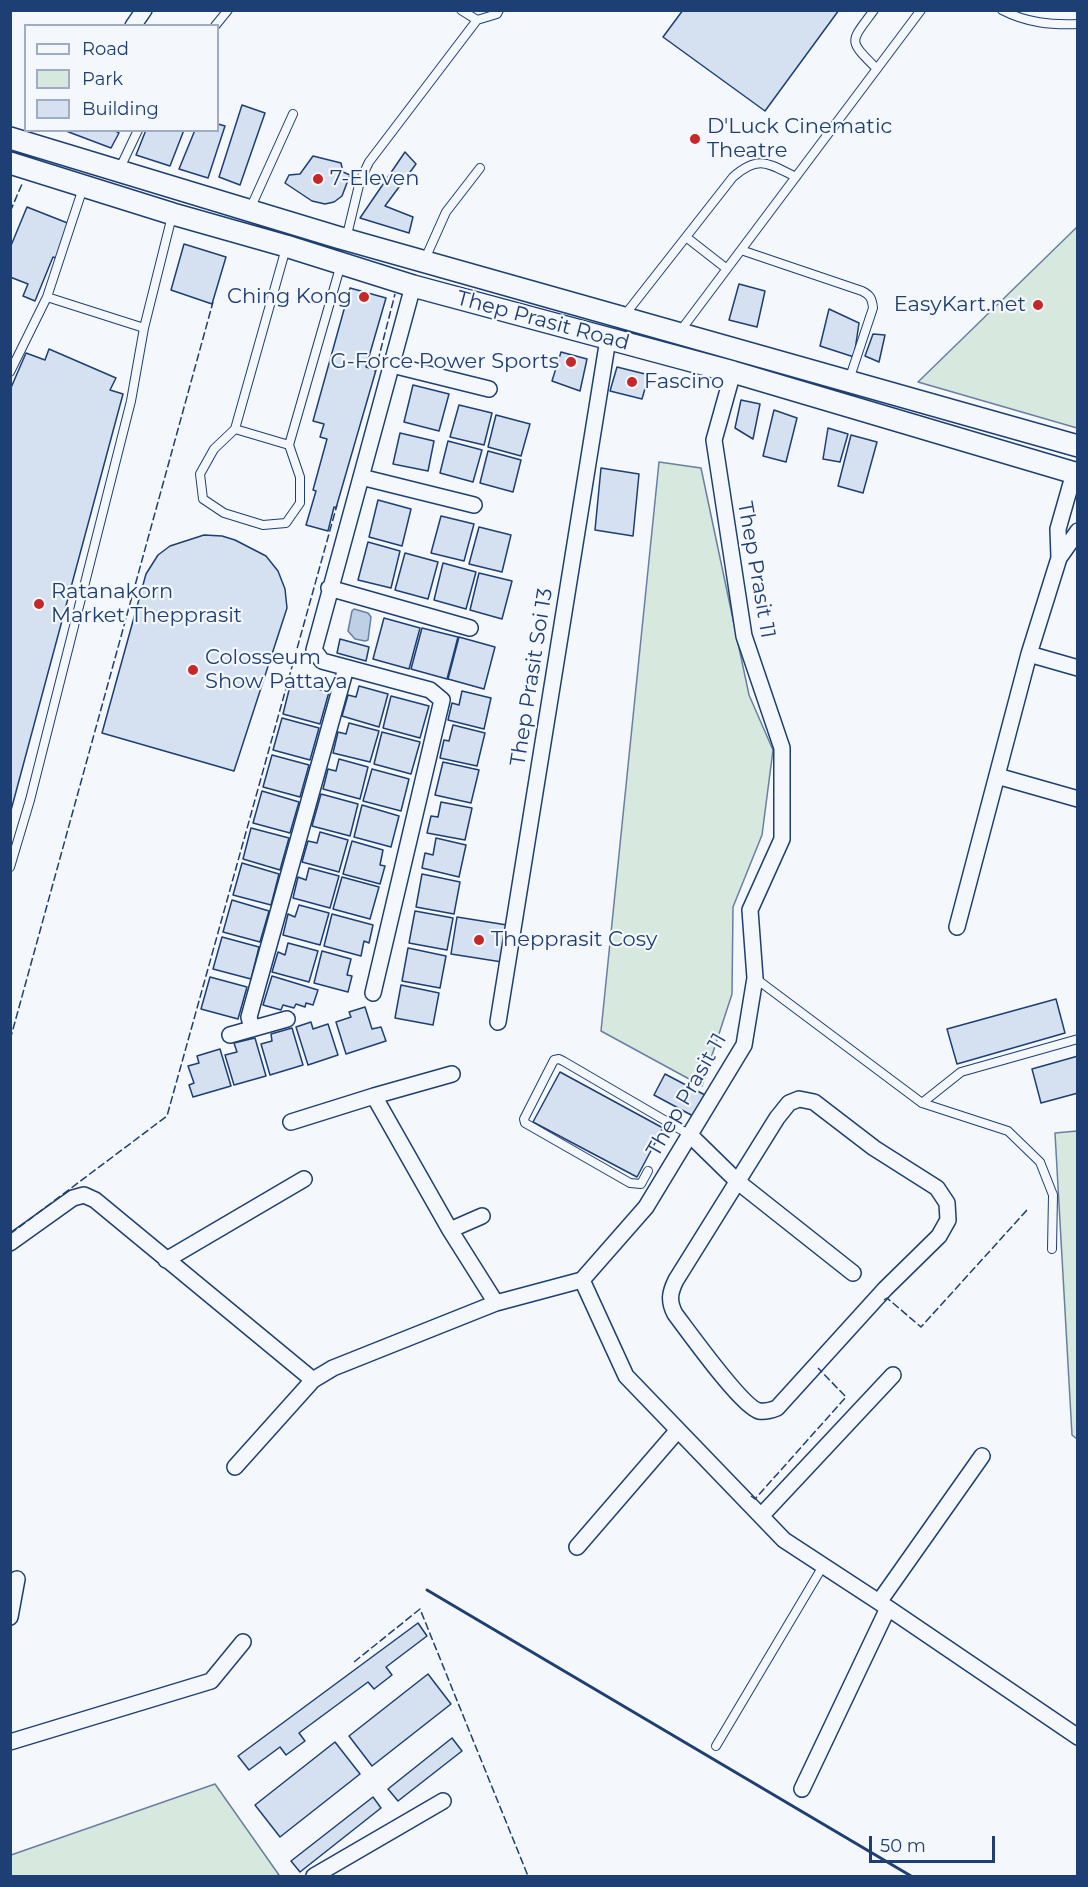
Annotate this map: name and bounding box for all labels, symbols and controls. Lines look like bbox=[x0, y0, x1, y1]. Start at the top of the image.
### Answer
legend bbox=[24, 24, 219, 132]
text: Road bbox=[82, 38, 129, 60]
text: Park bbox=[82, 68, 123, 90]
text: Building bbox=[82, 98, 159, 120]
place label: D'Luck Cinematic Theatre bbox=[707, 114, 892, 164]
marker: D'Luck Cinematic Theatre bbox=[688, 132, 702, 146]
place label: 7-Eleven bbox=[330, 166, 419, 192]
marker: 7-Eleven bbox=[311, 172, 325, 186]
place label: Ching Kong bbox=[227, 284, 352, 310]
street label: Thep Prasit Road bbox=[454, 286, 632, 356]
marker: Ching Kong bbox=[357, 290, 371, 304]
place label: EasyKart.net bbox=[894, 292, 1026, 318]
marker: EasyKart.net bbox=[1031, 298, 1045, 312]
place label: G-Force Power Sports bbox=[330, 349, 559, 375]
marker: G-Force Power Sports bbox=[564, 355, 578, 369]
place label: Fascino bbox=[644, 369, 724, 395]
marker: Fascino bbox=[625, 375, 639, 389]
street label: Thep Prasit 11 bbox=[732, 500, 780, 640]
place label: Ratanakorn Market Thepprasit bbox=[51, 579, 242, 629]
street label: Thep Prasit Soi 13 bbox=[506, 586, 558, 768]
marker: Ratanakorn Market Thepprasit bbox=[32, 597, 46, 611]
place label: Colosseum Show Pattaya bbox=[205, 645, 348, 695]
marker: Colosseum Show Pattaya bbox=[186, 663, 200, 677]
place label: Thepprasit Cosy bbox=[491, 927, 657, 953]
marker: Thepprasit Cosy bbox=[472, 933, 486, 947]
street label: Thep Prasit 11 bbox=[642, 1029, 732, 1161]
scale bar bbox=[872, 1824, 998, 1862]
text: 50 m bbox=[880, 1835, 926, 1857]

